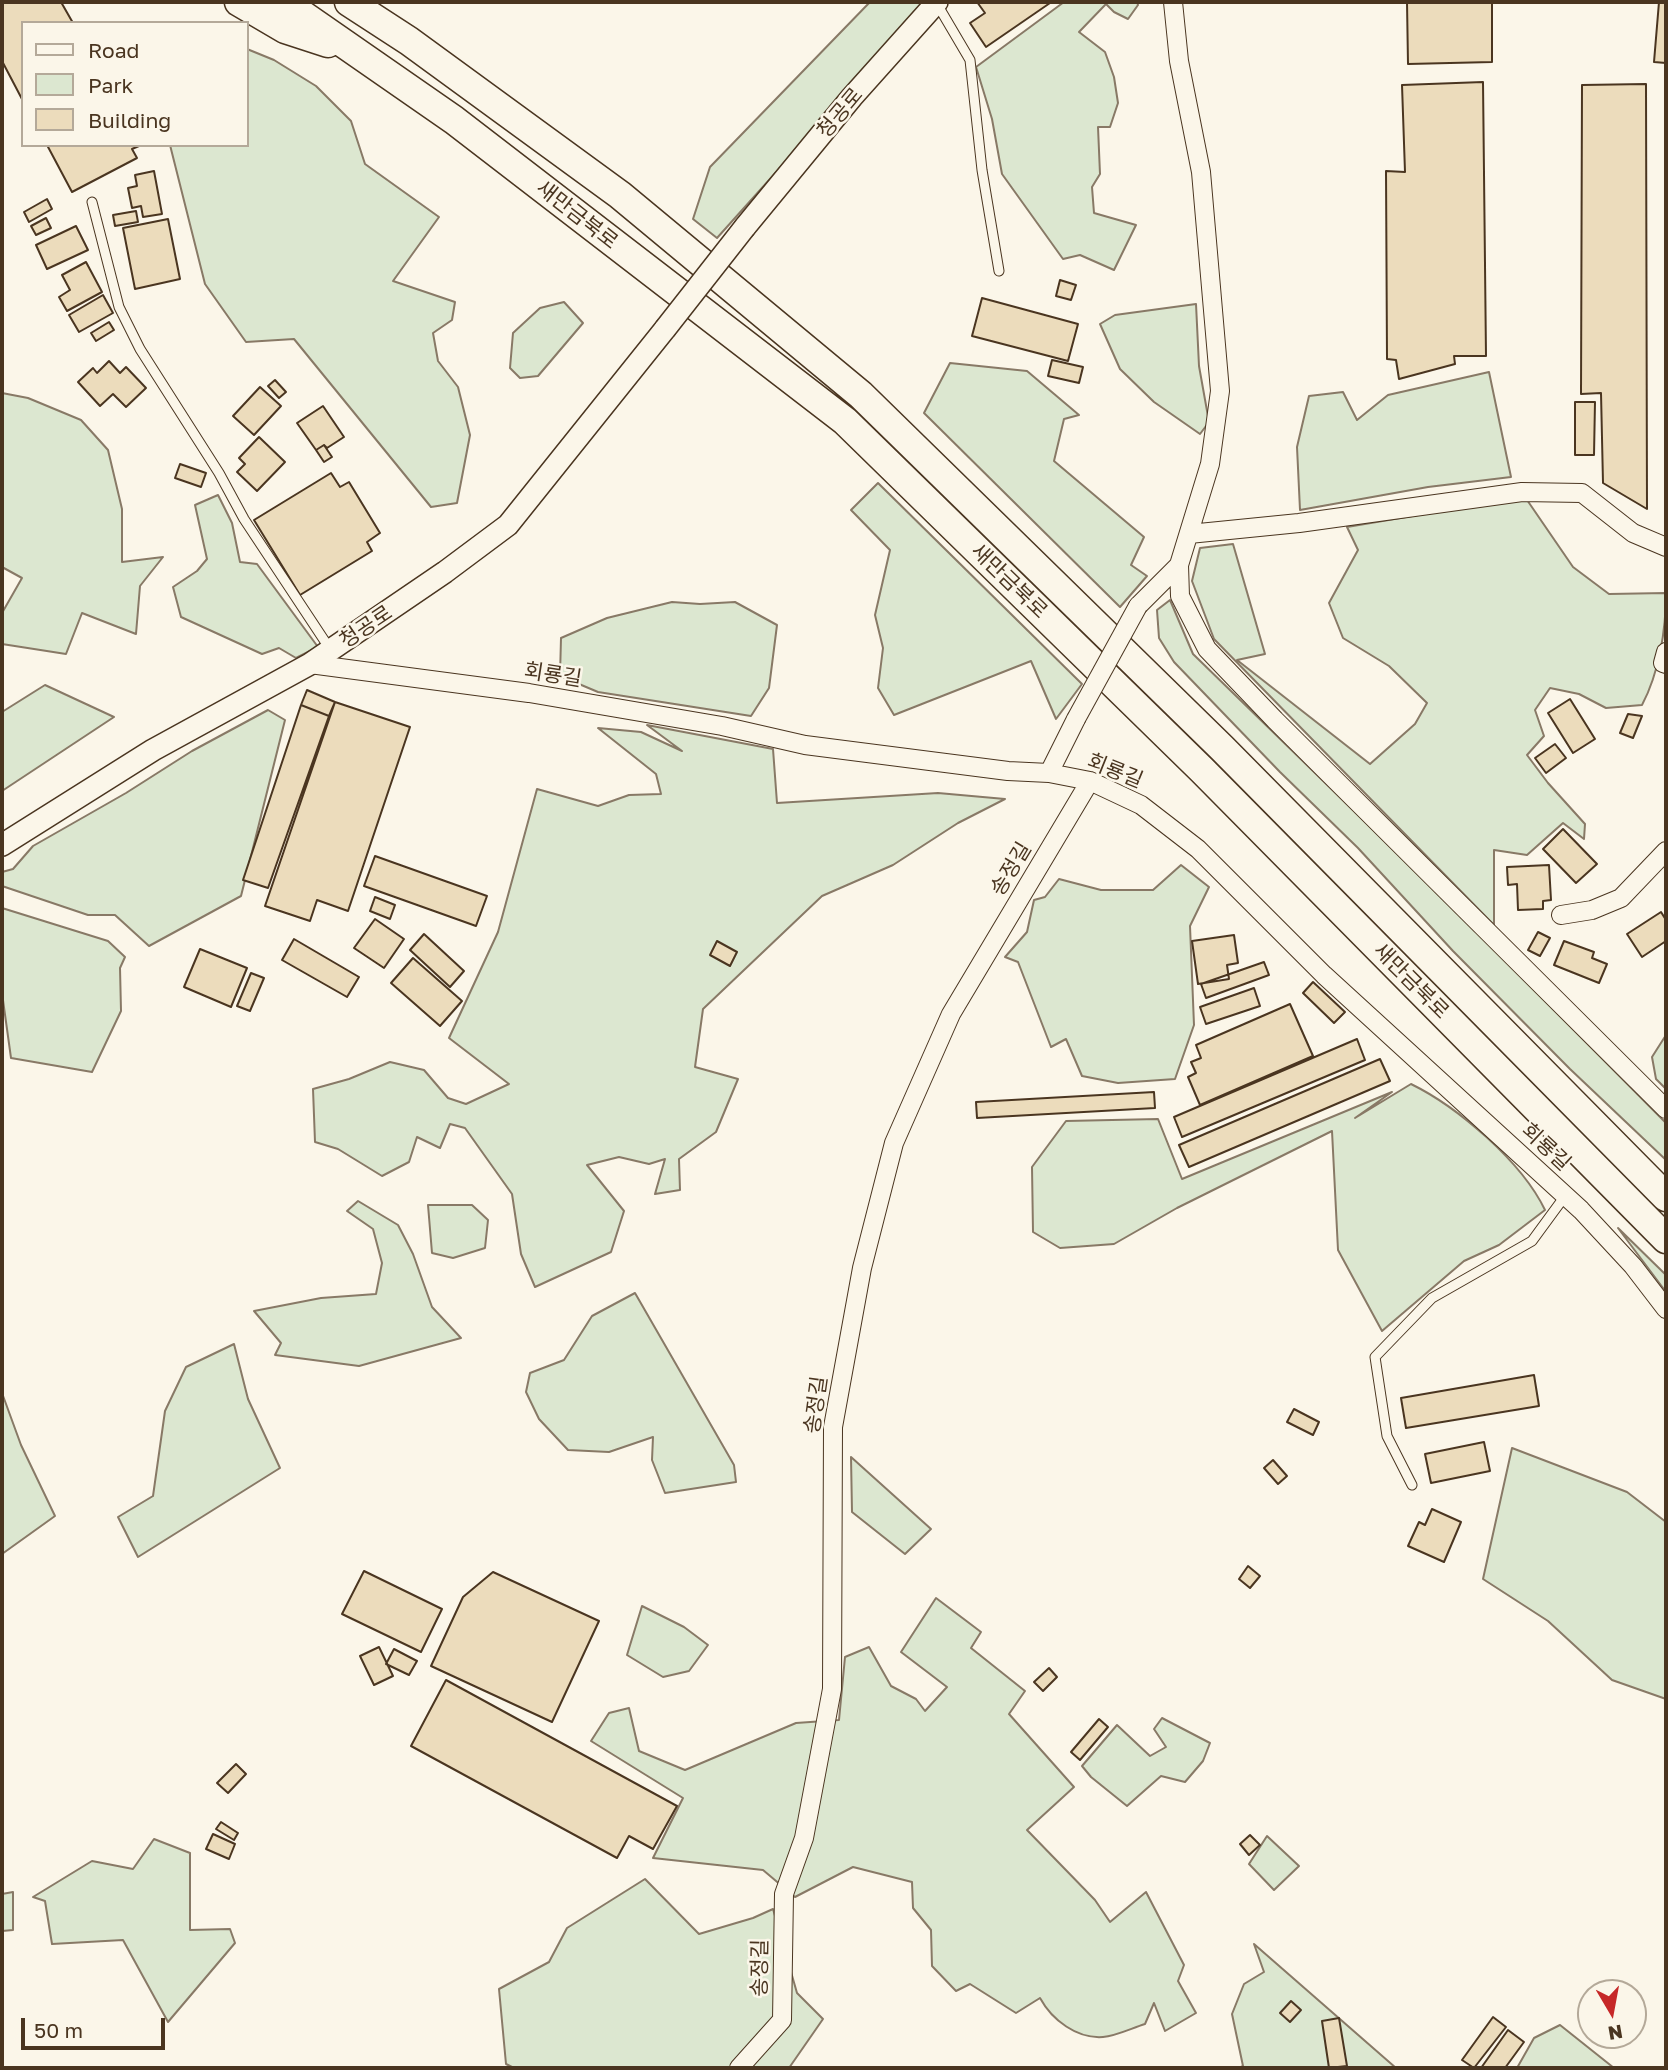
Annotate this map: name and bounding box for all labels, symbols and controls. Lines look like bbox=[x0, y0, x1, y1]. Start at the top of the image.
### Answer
legend bbox=[21, 21, 248, 147]
text: Road bbox=[88, 37, 139, 63]
text: Park bbox=[88, 72, 133, 98]
street label: 청공로 bbox=[812, 83, 868, 143]
text: Building bbox=[88, 107, 171, 133]
street label: 새만금북로 bbox=[531, 175, 623, 255]
street label: 새만금북로 bbox=[966, 538, 1052, 624]
street label: 청공로 bbox=[335, 600, 397, 654]
street label: 회룡길 bbox=[522, 658, 584, 692]
street label: 회룡길 bbox=[1083, 748, 1147, 794]
street label: 송정길 bbox=[985, 838, 1037, 900]
street label: 새만금북로 bbox=[1368, 938, 1454, 1024]
street label: 회룡길 bbox=[1516, 1118, 1576, 1176]
street label: 송정길 bbox=[799, 1375, 833, 1435]
street label: 송정길 bbox=[747, 1939, 773, 1997]
north arrow bbox=[1577, 1979, 1647, 2049]
scale bar bbox=[24, 2004, 168, 2048]
text: 50 m bbox=[34, 2017, 83, 2043]
text: N bbox=[1606, 2021, 1625, 2046]

